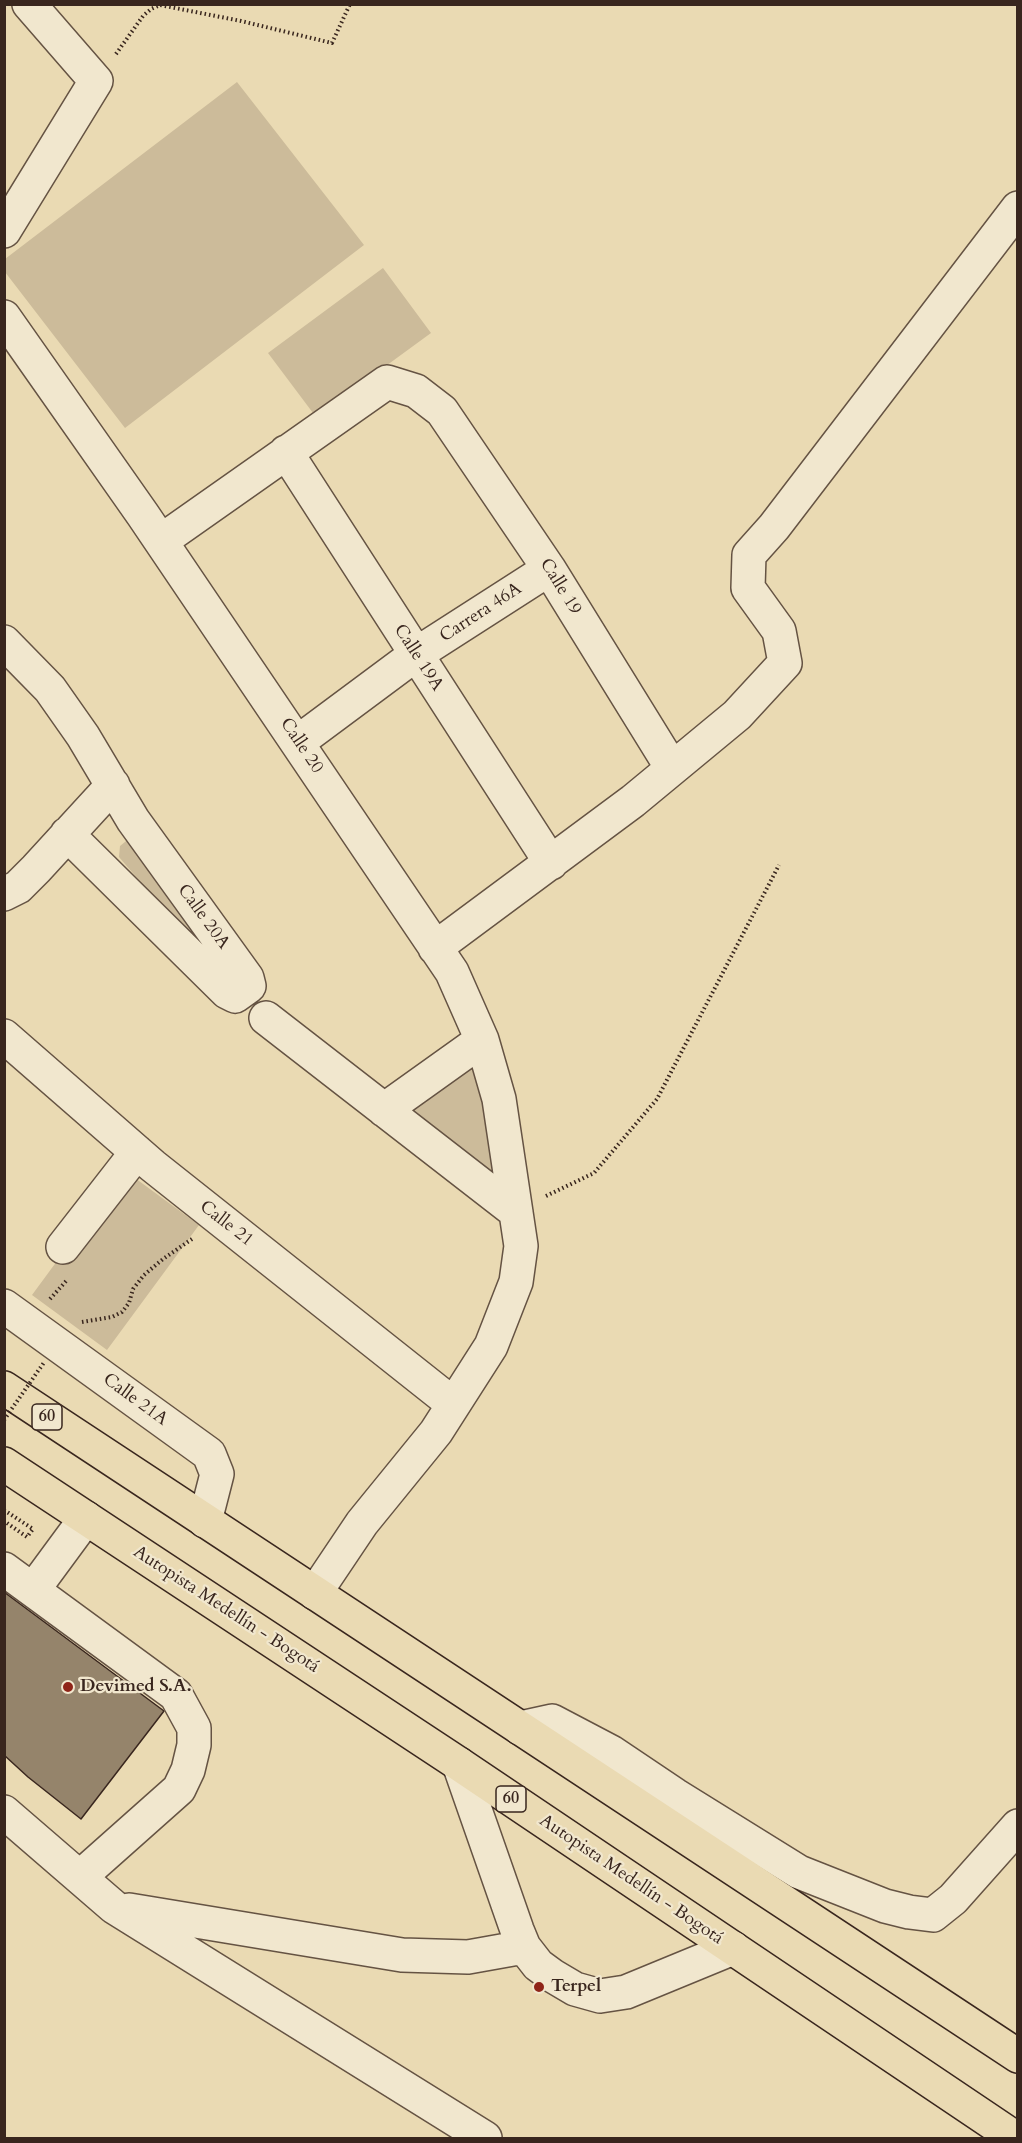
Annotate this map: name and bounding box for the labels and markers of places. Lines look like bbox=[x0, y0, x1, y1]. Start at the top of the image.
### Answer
place label: Devimed S.A. bbox=[80, 1676, 192, 1698]
marker: Devimed S.A. bbox=[61, 1680, 75, 1694]
place label: Terpel bbox=[551, 1976, 601, 1998]
marker: Terpel bbox=[532, 1980, 546, 1994]

